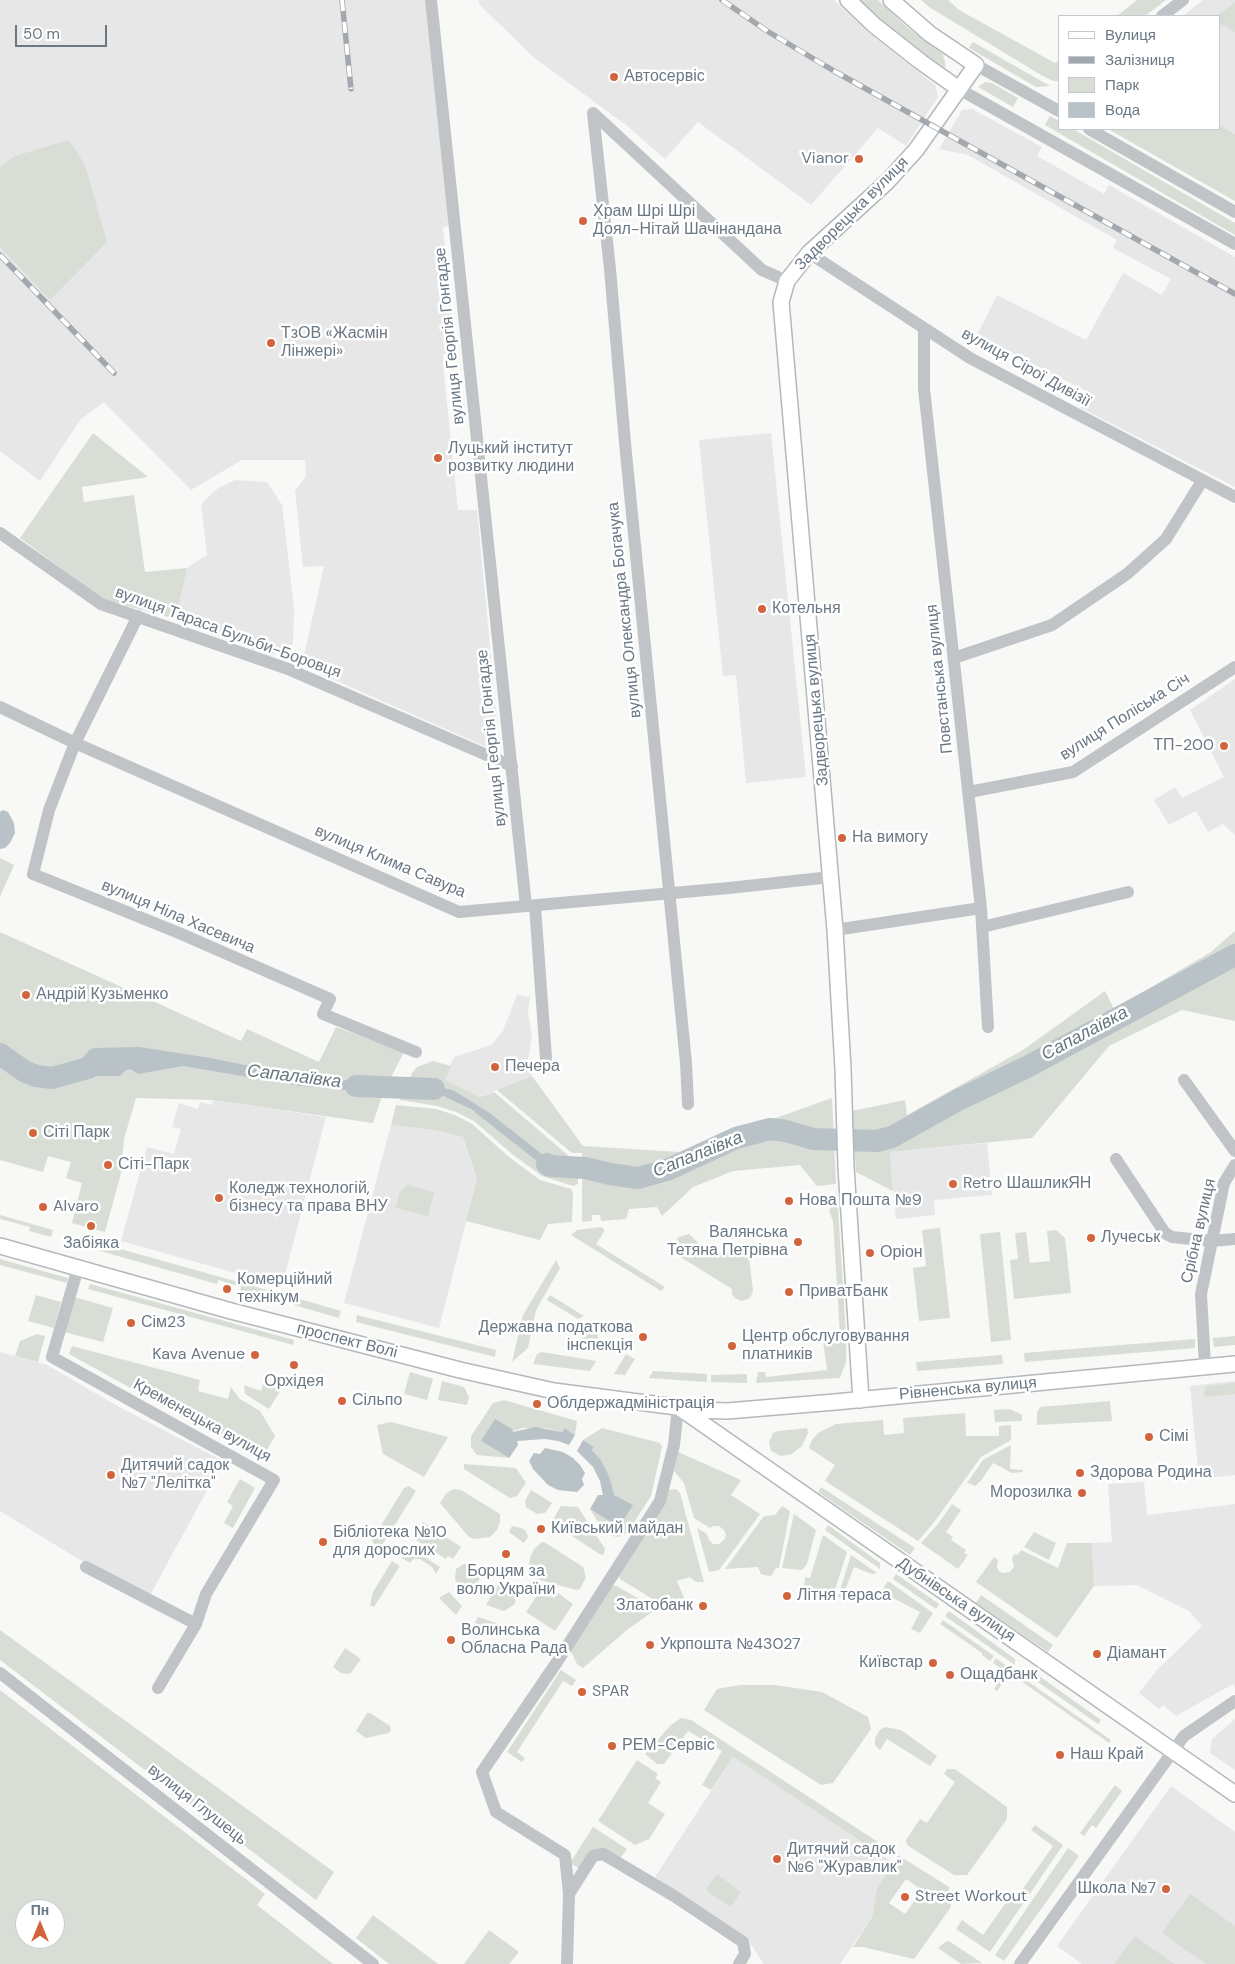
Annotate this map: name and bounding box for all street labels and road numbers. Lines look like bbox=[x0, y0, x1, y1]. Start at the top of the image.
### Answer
street label: Задворецька вулиця bbox=[791, 153, 913, 275]
street label: вулиця Георгія Гонгадзе bbox=[431, 247, 469, 425]
street label: вулиця Сірої Дивізії bbox=[958, 324, 1094, 412]
street label: вулиця Олександра Богачука bbox=[604, 501, 646, 719]
street label: вулиця Тараса Бульби-Боровця bbox=[113, 583, 343, 683]
street label: Повстанська вулиця bbox=[923, 603, 957, 755]
street label: Задворецька вулиця bbox=[801, 633, 833, 787]
street label: вулиця Георгія Гонгадзе bbox=[473, 649, 511, 827]
street label: вулиця Поліська Січ bbox=[1057, 669, 1193, 765]
street label: вулиця Клима Савура bbox=[312, 821, 468, 903]
street label: вулиця Ніла Хасевича bbox=[98, 876, 258, 958]
street label: Срібна вулиця bbox=[1178, 1177, 1220, 1285]
street label: проспект Волі bbox=[295, 1319, 399, 1363]
street label: Рівненська вулиця bbox=[898, 1373, 1038, 1405]
street label: Кременецька вулиця bbox=[130, 1375, 274, 1467]
street label: Дубнівська вулиця bbox=[893, 1553, 1019, 1647]
street label: вулиця Глушець bbox=[144, 1760, 250, 1850]

